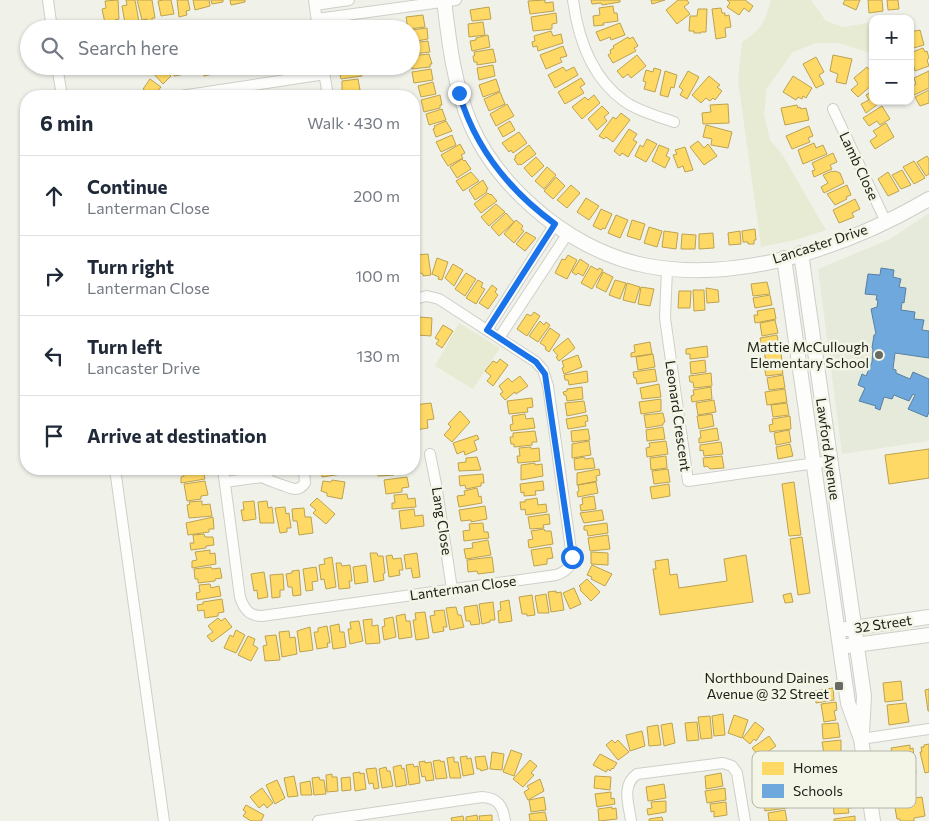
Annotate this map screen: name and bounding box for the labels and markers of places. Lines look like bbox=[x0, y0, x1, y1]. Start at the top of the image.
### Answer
place label: Mattie McCullough Elementary School bbox=[747, 338, 869, 371]
marker: Mattie McCullough Elementary School bbox=[873, 349, 885, 361]
place label: Northbound Daines Avenue @ 32 Street bbox=[704, 669, 829, 702]
marker: Northbound Daines Avenue @ 32 Street bbox=[833, 680, 845, 692]

